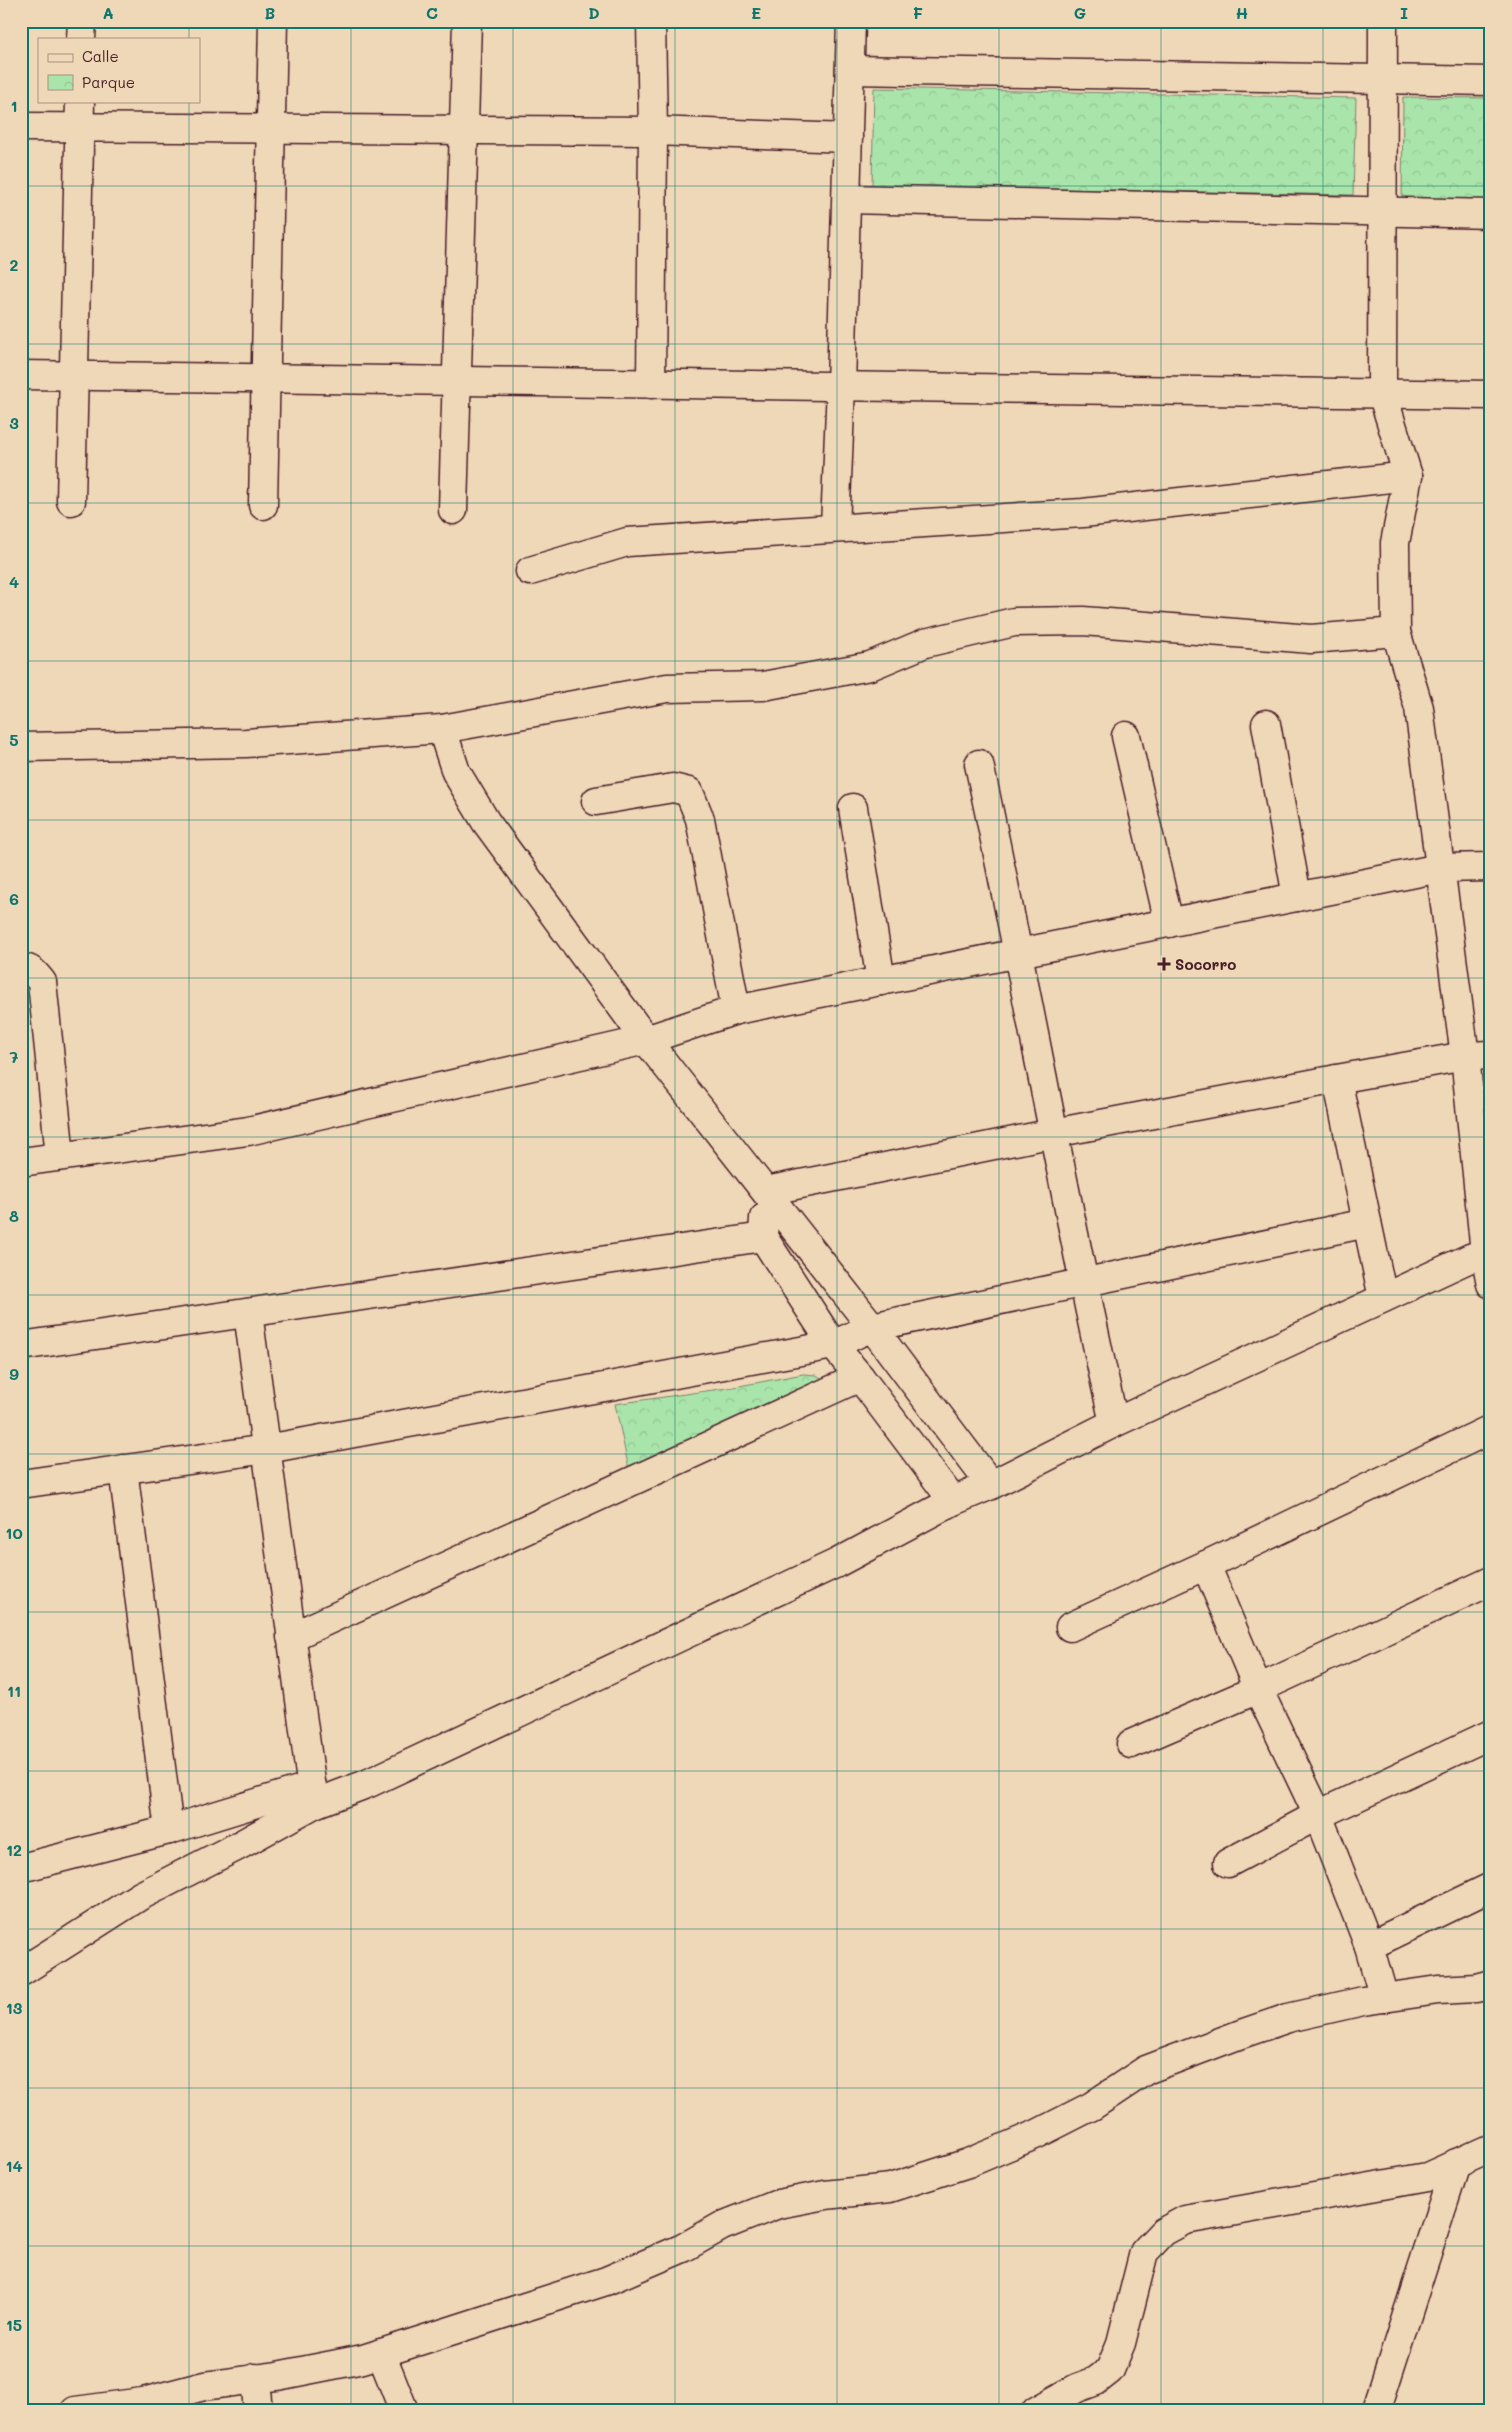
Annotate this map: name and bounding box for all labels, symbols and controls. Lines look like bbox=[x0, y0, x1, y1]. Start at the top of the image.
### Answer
text: A bbox=[102, 2, 114, 23]
text: B bbox=[265, 2, 275, 23]
text: C bbox=[426, 2, 438, 23]
text: D bbox=[588, 2, 600, 23]
text: E bbox=[751, 2, 761, 23]
text: F bbox=[913, 2, 923, 23]
text: G bbox=[1074, 2, 1086, 23]
text: H bbox=[1236, 2, 1248, 23]
text: I bbox=[1400, 2, 1408, 23]
legend bbox=[38, 38, 200, 102]
text: Calle bbox=[82, 46, 119, 66]
text: Parque bbox=[82, 72, 135, 92]
text: 1 bbox=[10, 95, 18, 116]
text: 2 bbox=[10, 254, 19, 275]
text: 3 bbox=[9, 412, 19, 433]
text: 4 bbox=[9, 571, 19, 592]
text: 5 bbox=[9, 729, 19, 750]
text: 6 bbox=[9, 888, 19, 909]
place label: Socorro bbox=[1175, 954, 1236, 974]
marker: Socorro bbox=[1157, 957, 1171, 971]
text: 7 bbox=[10, 1046, 19, 1067]
text: 8 bbox=[9, 1205, 19, 1226]
text: 9 bbox=[9, 1363, 19, 1384]
text: 10 bbox=[5, 1522, 23, 1543]
text: 11 bbox=[7, 1680, 21, 1701]
text: 12 bbox=[6, 1839, 22, 1860]
text: 13 bbox=[6, 1997, 23, 2018]
text: 14 bbox=[5, 2155, 23, 2176]
text: 15 bbox=[6, 2314, 22, 2335]

